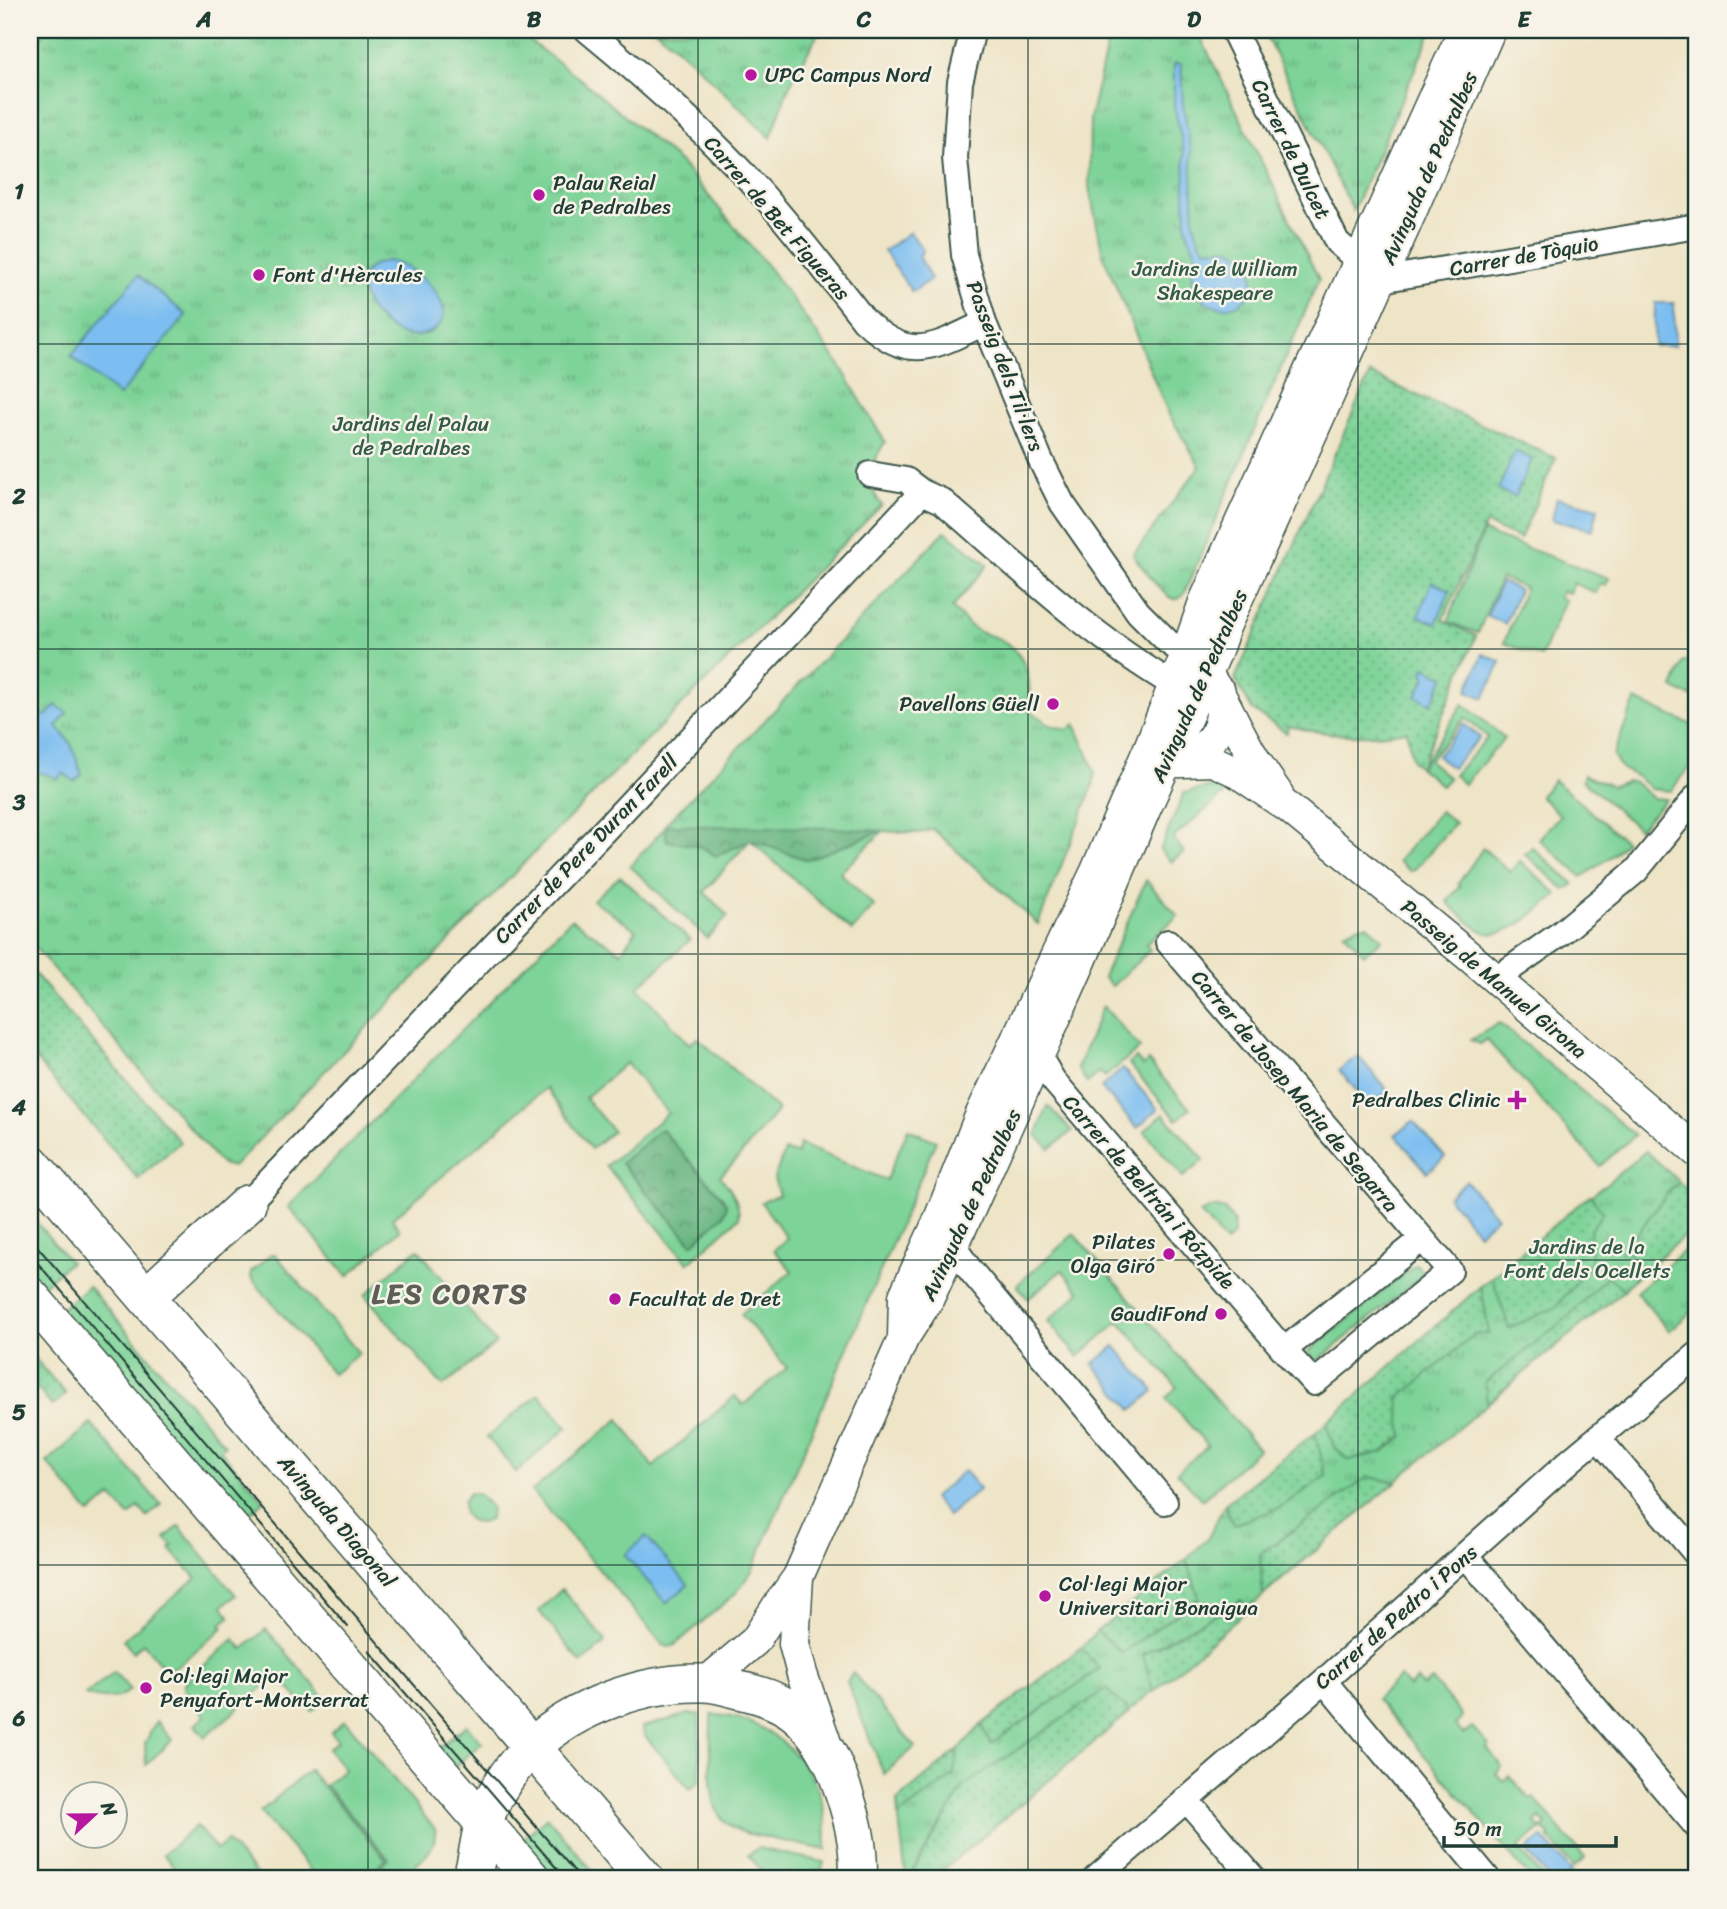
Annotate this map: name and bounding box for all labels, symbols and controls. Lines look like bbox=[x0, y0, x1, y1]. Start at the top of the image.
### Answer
text: A bbox=[195, 0, 212, 40]
text: B bbox=[527, 0, 542, 40]
text: C bbox=[856, 0, 872, 40]
text: D bbox=[1187, 0, 1202, 40]
text: E bbox=[1518, 0, 1533, 40]
place label: UPC Campus Nord bbox=[765, 56, 932, 94]
street label: Avinguda de Pedralbes bbox=[1369, 65, 1489, 272]
marker: UPC Campus Nord bbox=[743, 67, 759, 83]
street label: Carrer de Dulcet bbox=[1240, 72, 1342, 226]
street label: Carrer de Bet Figueras bbox=[694, 126, 860, 310]
place label: Palau Reial de Pedralbes bbox=[553, 164, 671, 226]
text: 1 bbox=[14, 171, 24, 212]
marker: Palau Reial de Pedralbes bbox=[531, 187, 547, 203]
street label: Carrer de Tòquio bbox=[1447, 224, 1601, 288]
park label: Jardins de William Shakespeare bbox=[1131, 250, 1298, 312]
place label: Font d'Hèrcules bbox=[273, 256, 423, 294]
marker: Font d'Hèrcules bbox=[251, 267, 267, 283]
street label: Passeig dels Til·lers bbox=[955, 275, 1055, 457]
park label: Jardins del Palau de Pedralbes bbox=[332, 405, 489, 467]
text: 2 bbox=[11, 476, 26, 517]
street label: Avinguda de Pedralbes bbox=[1139, 583, 1259, 790]
place label: Pavellons Güell bbox=[899, 685, 1040, 723]
marker: Pavellons Güell bbox=[1045, 696, 1061, 712]
street label: Carrer de Pere Duran Farell bbox=[484, 744, 688, 953]
text: 3 bbox=[12, 782, 26, 823]
street label: Passeig de Manuel Girona bbox=[1392, 889, 1597, 1069]
street label: Carrer de Josep Maria de Segarra bbox=[1181, 961, 1409, 1222]
place label: Pedralbes Clinic bbox=[1352, 1081, 1501, 1119]
street label: Carrer de Beltrán i Rózpide bbox=[1053, 1085, 1245, 1299]
text: 4 bbox=[11, 1087, 27, 1128]
marker: Pedralbes Clinic bbox=[1507, 1090, 1527, 1110]
street label: Avinguda de Pedralbes bbox=[909, 1102, 1032, 1308]
place label: Pilates Olga Giró bbox=[1071, 1223, 1155, 1285]
park label: Jardins de la Font dels Ocellets bbox=[1504, 1228, 1670, 1290]
marker: Pilates Olga Giró bbox=[1161, 1246, 1177, 1262]
district label: LES CORTS bbox=[371, 1269, 529, 1318]
place label: Facultat de Dret bbox=[629, 1280, 781, 1318]
marker: Facultat de Dret bbox=[607, 1291, 623, 1307]
place label: GaudiFond bbox=[1111, 1295, 1209, 1333]
marker: GaudiFond bbox=[1213, 1306, 1229, 1322]
text: 5 bbox=[12, 1392, 26, 1433]
street label: Avinguda Diagonal bbox=[267, 1445, 407, 1597]
street label: Carrer de Pedro i Pons bbox=[1305, 1534, 1487, 1699]
place label: Col·legi Major Universitari Bonaigua bbox=[1059, 1565, 1258, 1627]
marker: Col·legi Major Universitari Bonaigua bbox=[1037, 1588, 1053, 1604]
place label: Col·legi Major Penyafort-Montserrat bbox=[160, 1657, 369, 1719]
marker: Col·legi Major Penyafort-Montserrat bbox=[138, 1680, 154, 1696]
text: 6 bbox=[11, 1698, 26, 1739]
north arrow bbox=[60, 1780, 130, 1850]
text: N bbox=[91, 1796, 127, 1822]
scale bar bbox=[1444, 1804, 1615, 1848]
text: 50 m bbox=[1454, 1810, 1502, 1848]

